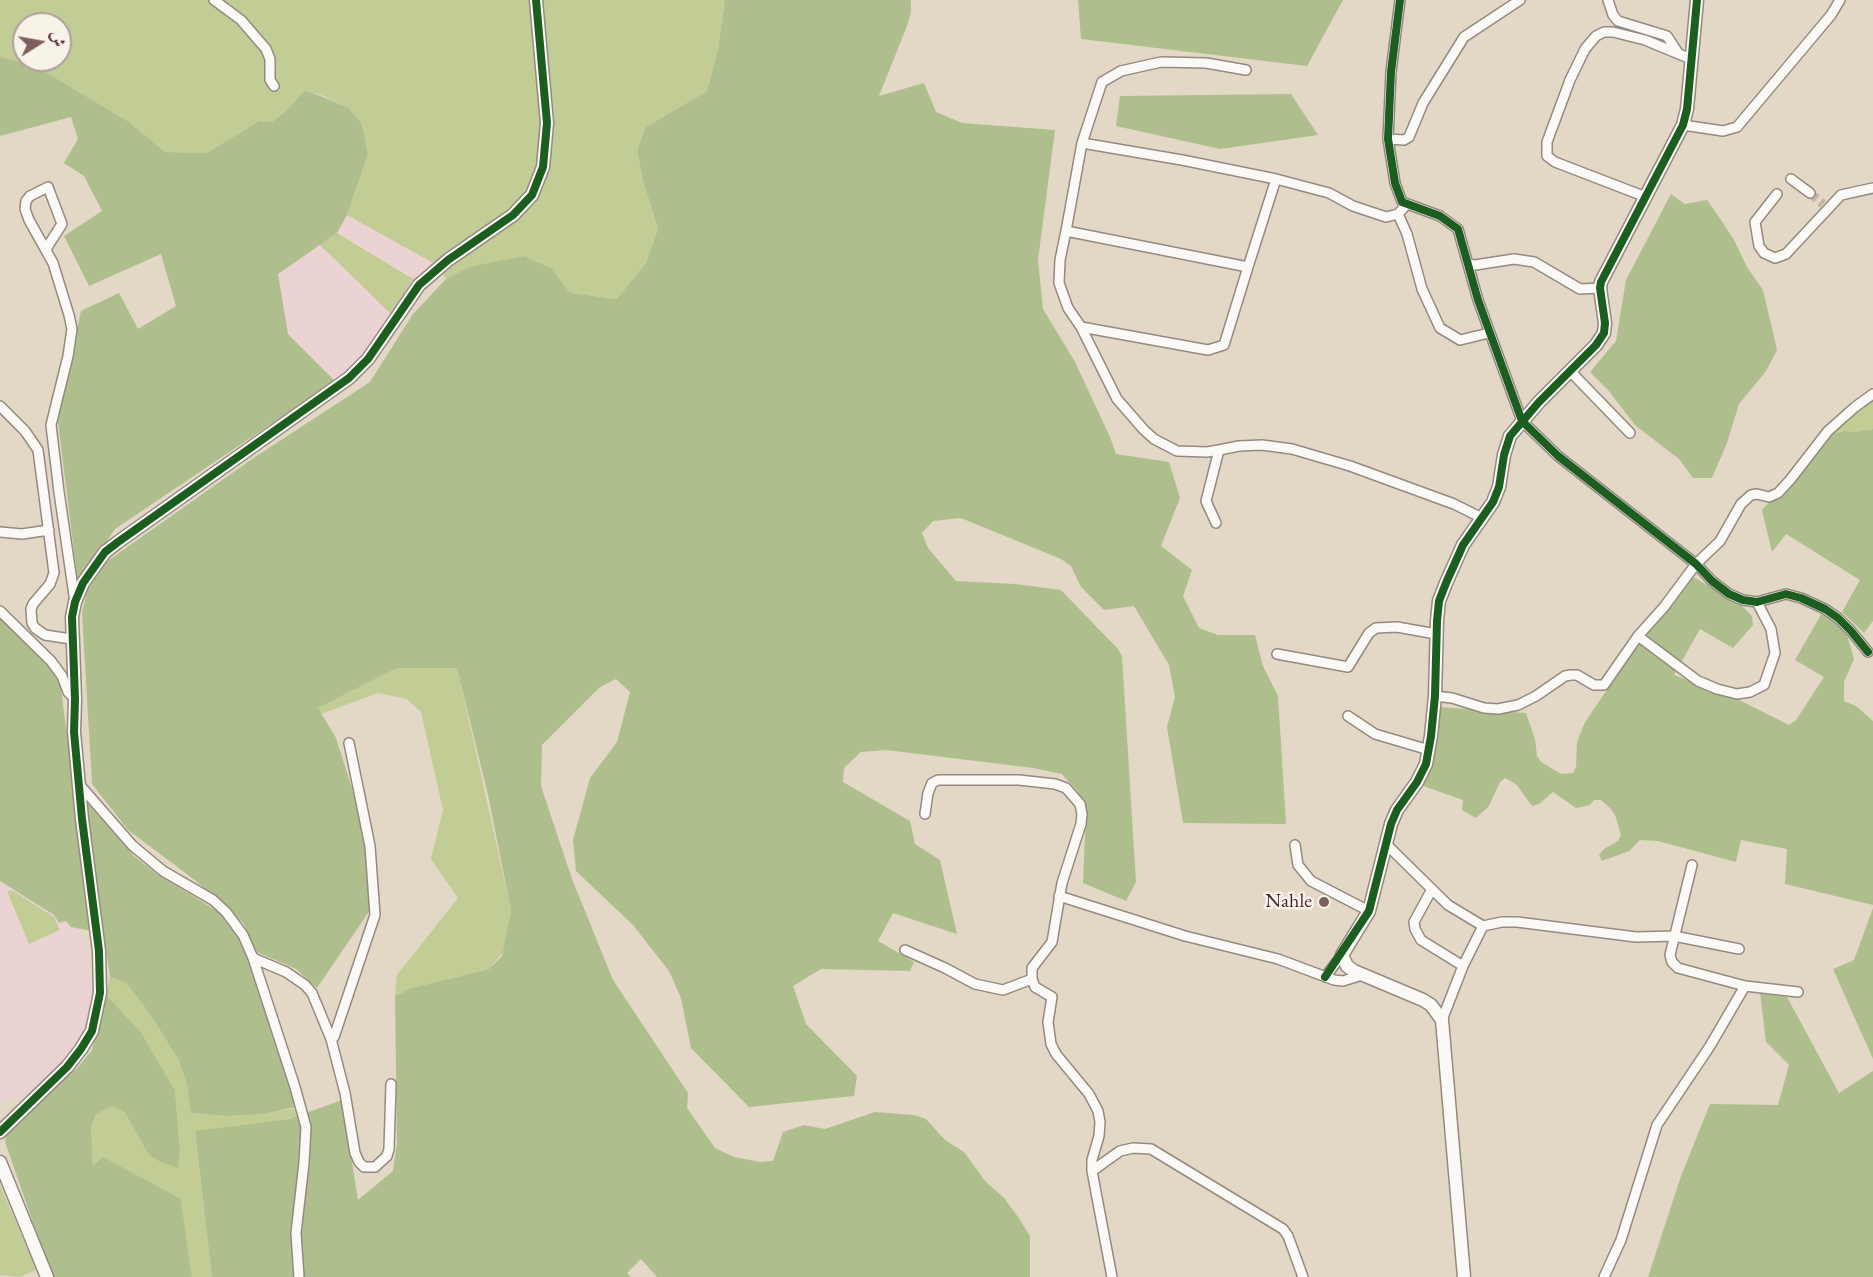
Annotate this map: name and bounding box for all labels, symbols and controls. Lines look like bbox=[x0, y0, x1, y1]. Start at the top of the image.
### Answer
north arrow bbox=[12, 12, 72, 72]
text: ش bbox=[46, 29, 70, 49]
place label: Nahle bbox=[1265, 890, 1312, 914]
marker: Nahle bbox=[1317, 895, 1331, 909]

